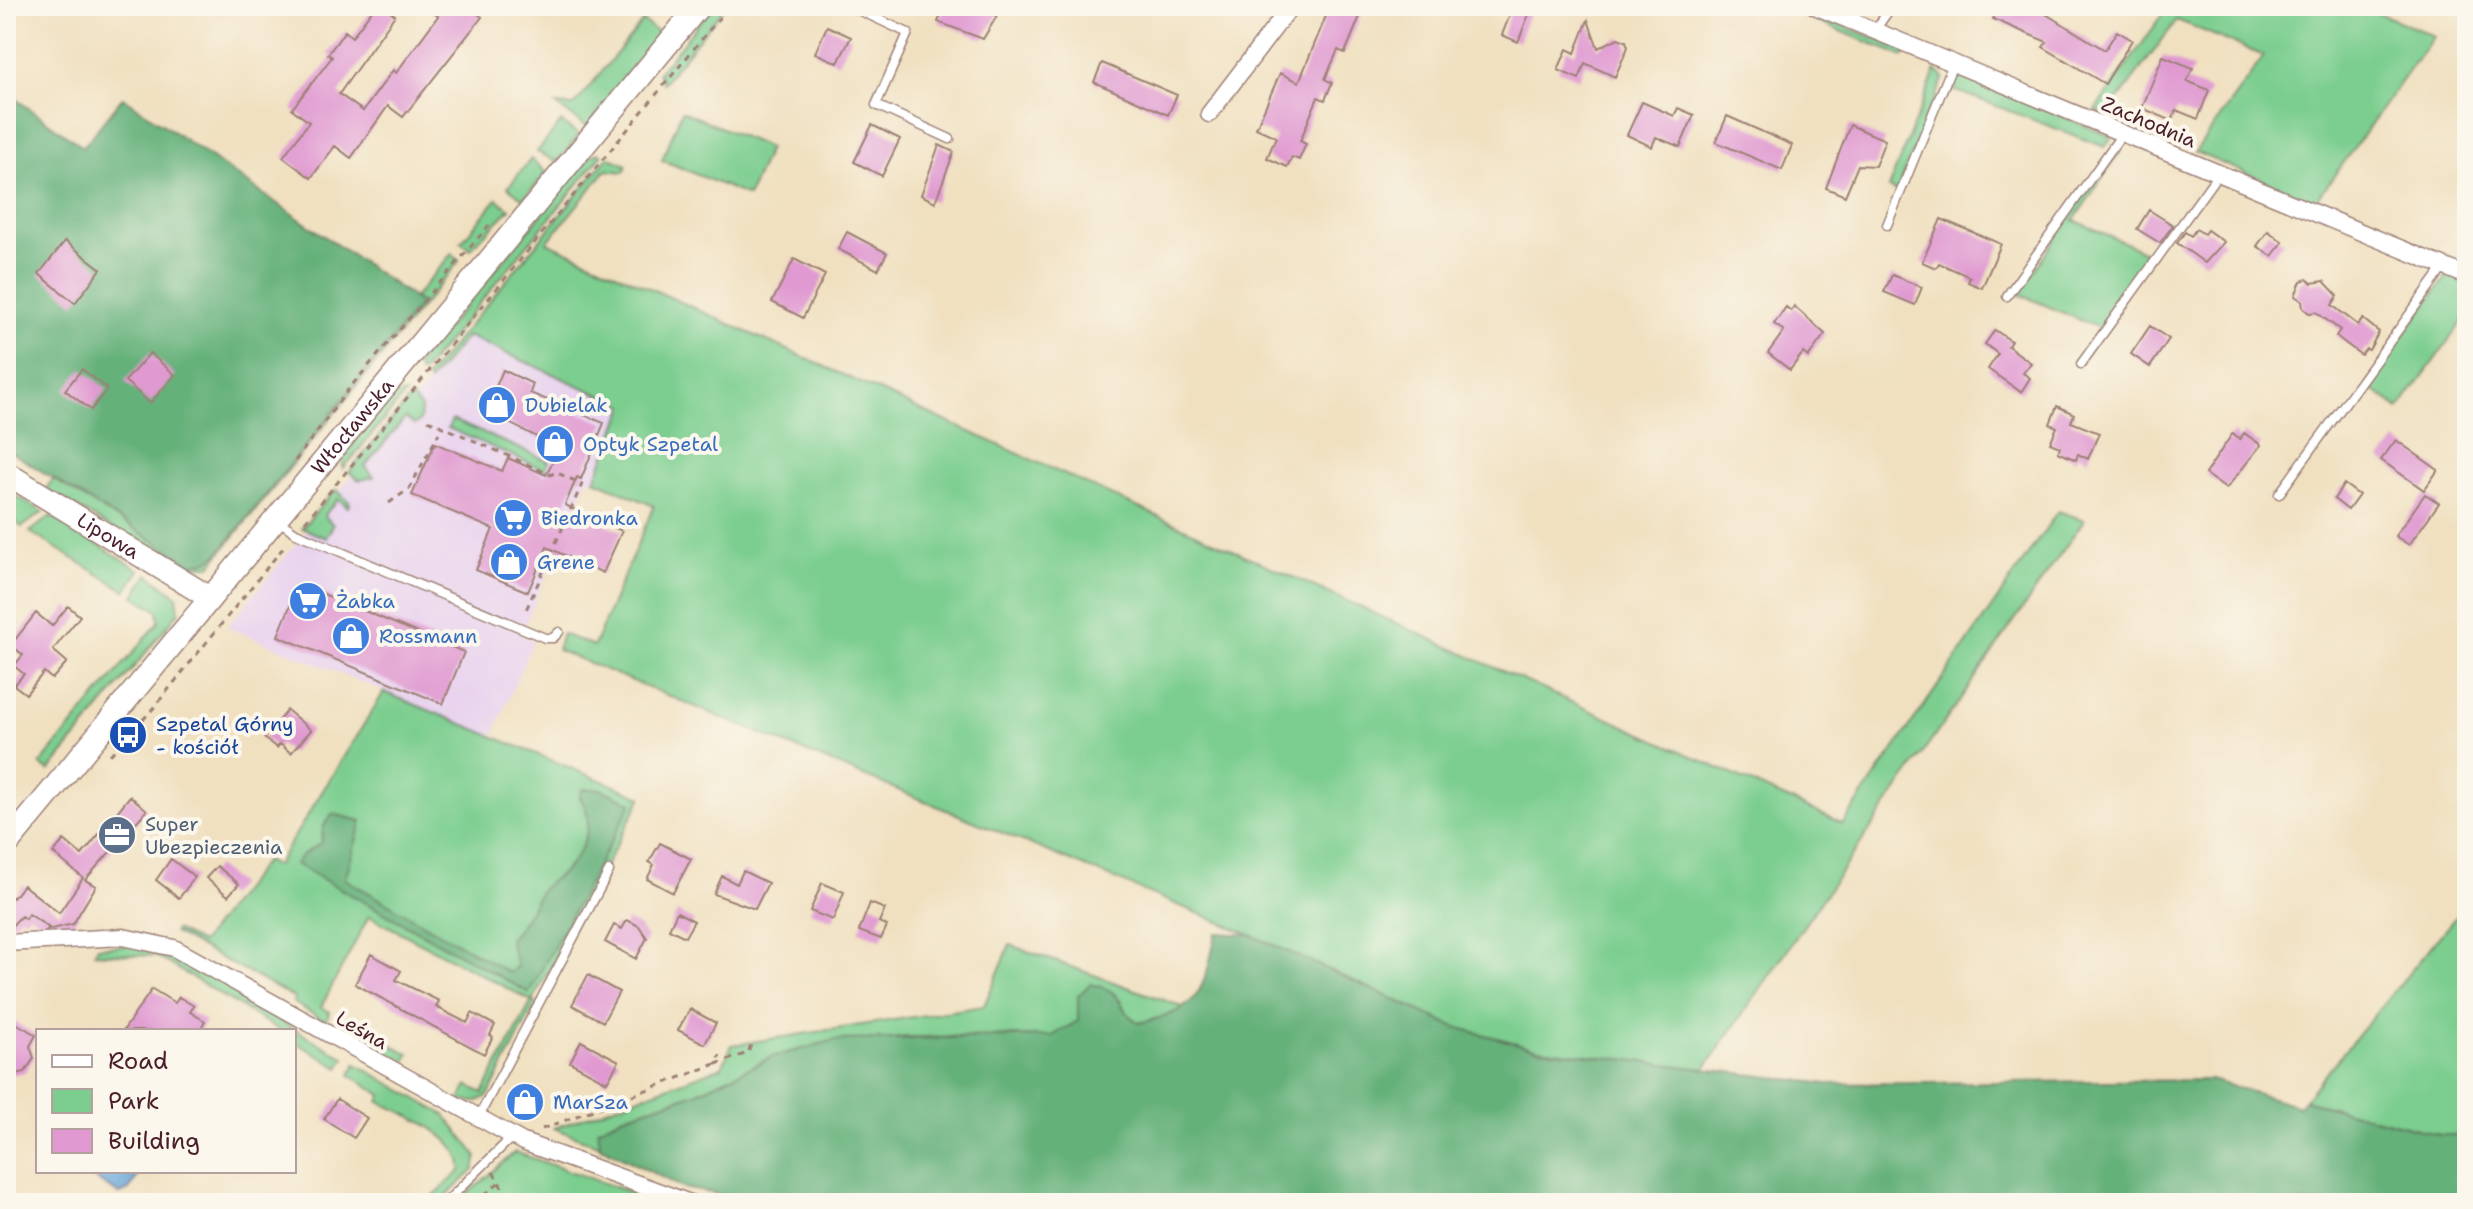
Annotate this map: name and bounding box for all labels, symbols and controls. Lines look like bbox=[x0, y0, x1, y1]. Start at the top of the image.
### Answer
street label: Zachodnia bbox=[2098, 90, 2201, 154]
street label: Włocławska bbox=[305, 373, 400, 480]
shop icon: Dubielak bbox=[476, 384, 518, 426]
place label: Dubielak bbox=[525, 392, 608, 418]
shop icon: Optyk Szpetal bbox=[534, 423, 576, 465]
place label: Optyk Szpetal bbox=[583, 431, 718, 457]
supermarket icon: Biedronka bbox=[492, 497, 534, 539]
place label: Biedronka bbox=[541, 505, 638, 531]
street label: Lipowa bbox=[72, 507, 145, 565]
shop icon: Grene bbox=[488, 541, 530, 583]
place label: Grene bbox=[537, 549, 595, 575]
supermarket icon: Żabka bbox=[287, 580, 329, 622]
place label: Żabka bbox=[336, 588, 396, 614]
shop icon: Rossmann bbox=[330, 615, 372, 657]
place label: Rossmann bbox=[379, 623, 477, 649]
place label: Szpetal Górny - kościół bbox=[156, 711, 294, 760]
bus stop icon: Szpetal Górny - kościół bbox=[107, 714, 149, 756]
place label: Super Ubezpieczenia bbox=[145, 811, 283, 860]
office icon: Super Ubezpieczenia bbox=[96, 814, 138, 856]
street label: Leśna bbox=[331, 1005, 393, 1055]
legend bbox=[36, 1029, 296, 1173]
text: Road bbox=[108, 1045, 168, 1077]
shop icon: MarSza bbox=[504, 1081, 546, 1123]
text: Park bbox=[108, 1085, 160, 1117]
place label: MarSza bbox=[553, 1089, 628, 1115]
text: Building bbox=[108, 1125, 200, 1157]

